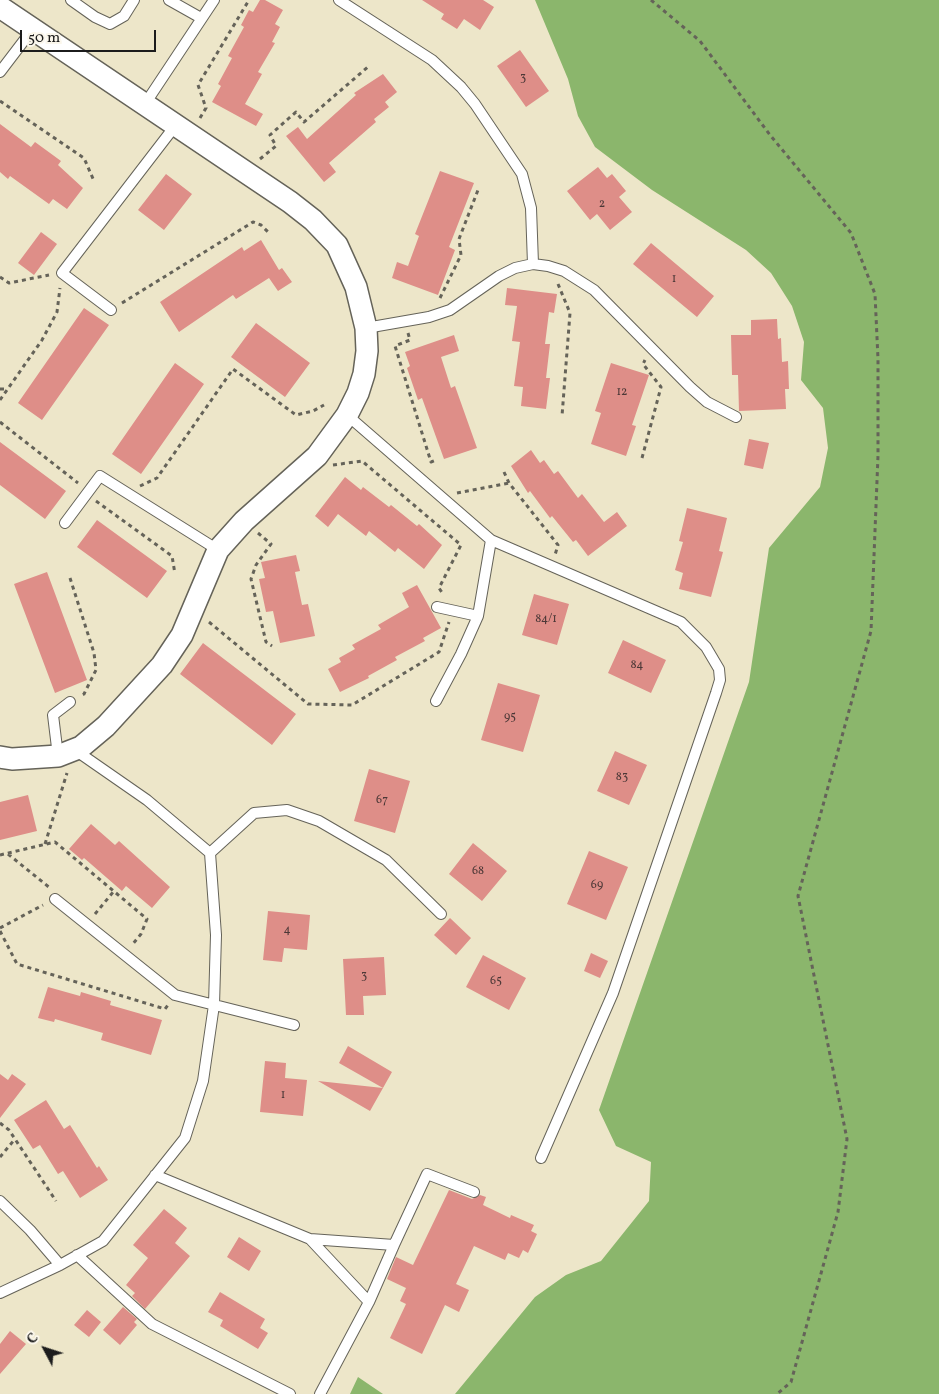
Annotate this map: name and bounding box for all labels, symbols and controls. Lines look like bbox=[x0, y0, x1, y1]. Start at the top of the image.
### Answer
scale bar bbox=[22, 20, 159, 52]
text: 50 m bbox=[28, 28, 60, 49]
house number: 3 bbox=[520, 72, 526, 86]
house number: 2 bbox=[599, 198, 605, 212]
house number: 1 bbox=[672, 273, 676, 287]
house number: 12 bbox=[616, 386, 628, 400]
house number: 84/1 bbox=[535, 613, 557, 627]
house number: 84 bbox=[631, 659, 643, 673]
house number: 95 bbox=[504, 711, 516, 725]
house number: 83 bbox=[616, 771, 628, 785]
house number: 67 bbox=[376, 794, 388, 808]
house number: 68 bbox=[472, 865, 484, 879]
house number: 69 bbox=[591, 879, 603, 893]
house number: 4 bbox=[283, 924, 291, 938]
house number: 3 bbox=[361, 970, 367, 984]
house number: 65 bbox=[490, 975, 502, 989]
house number: 1 bbox=[281, 1089, 285, 1103]
north arrow bbox=[20, 1324, 70, 1374]
text: С bbox=[23, 1329, 43, 1349]

